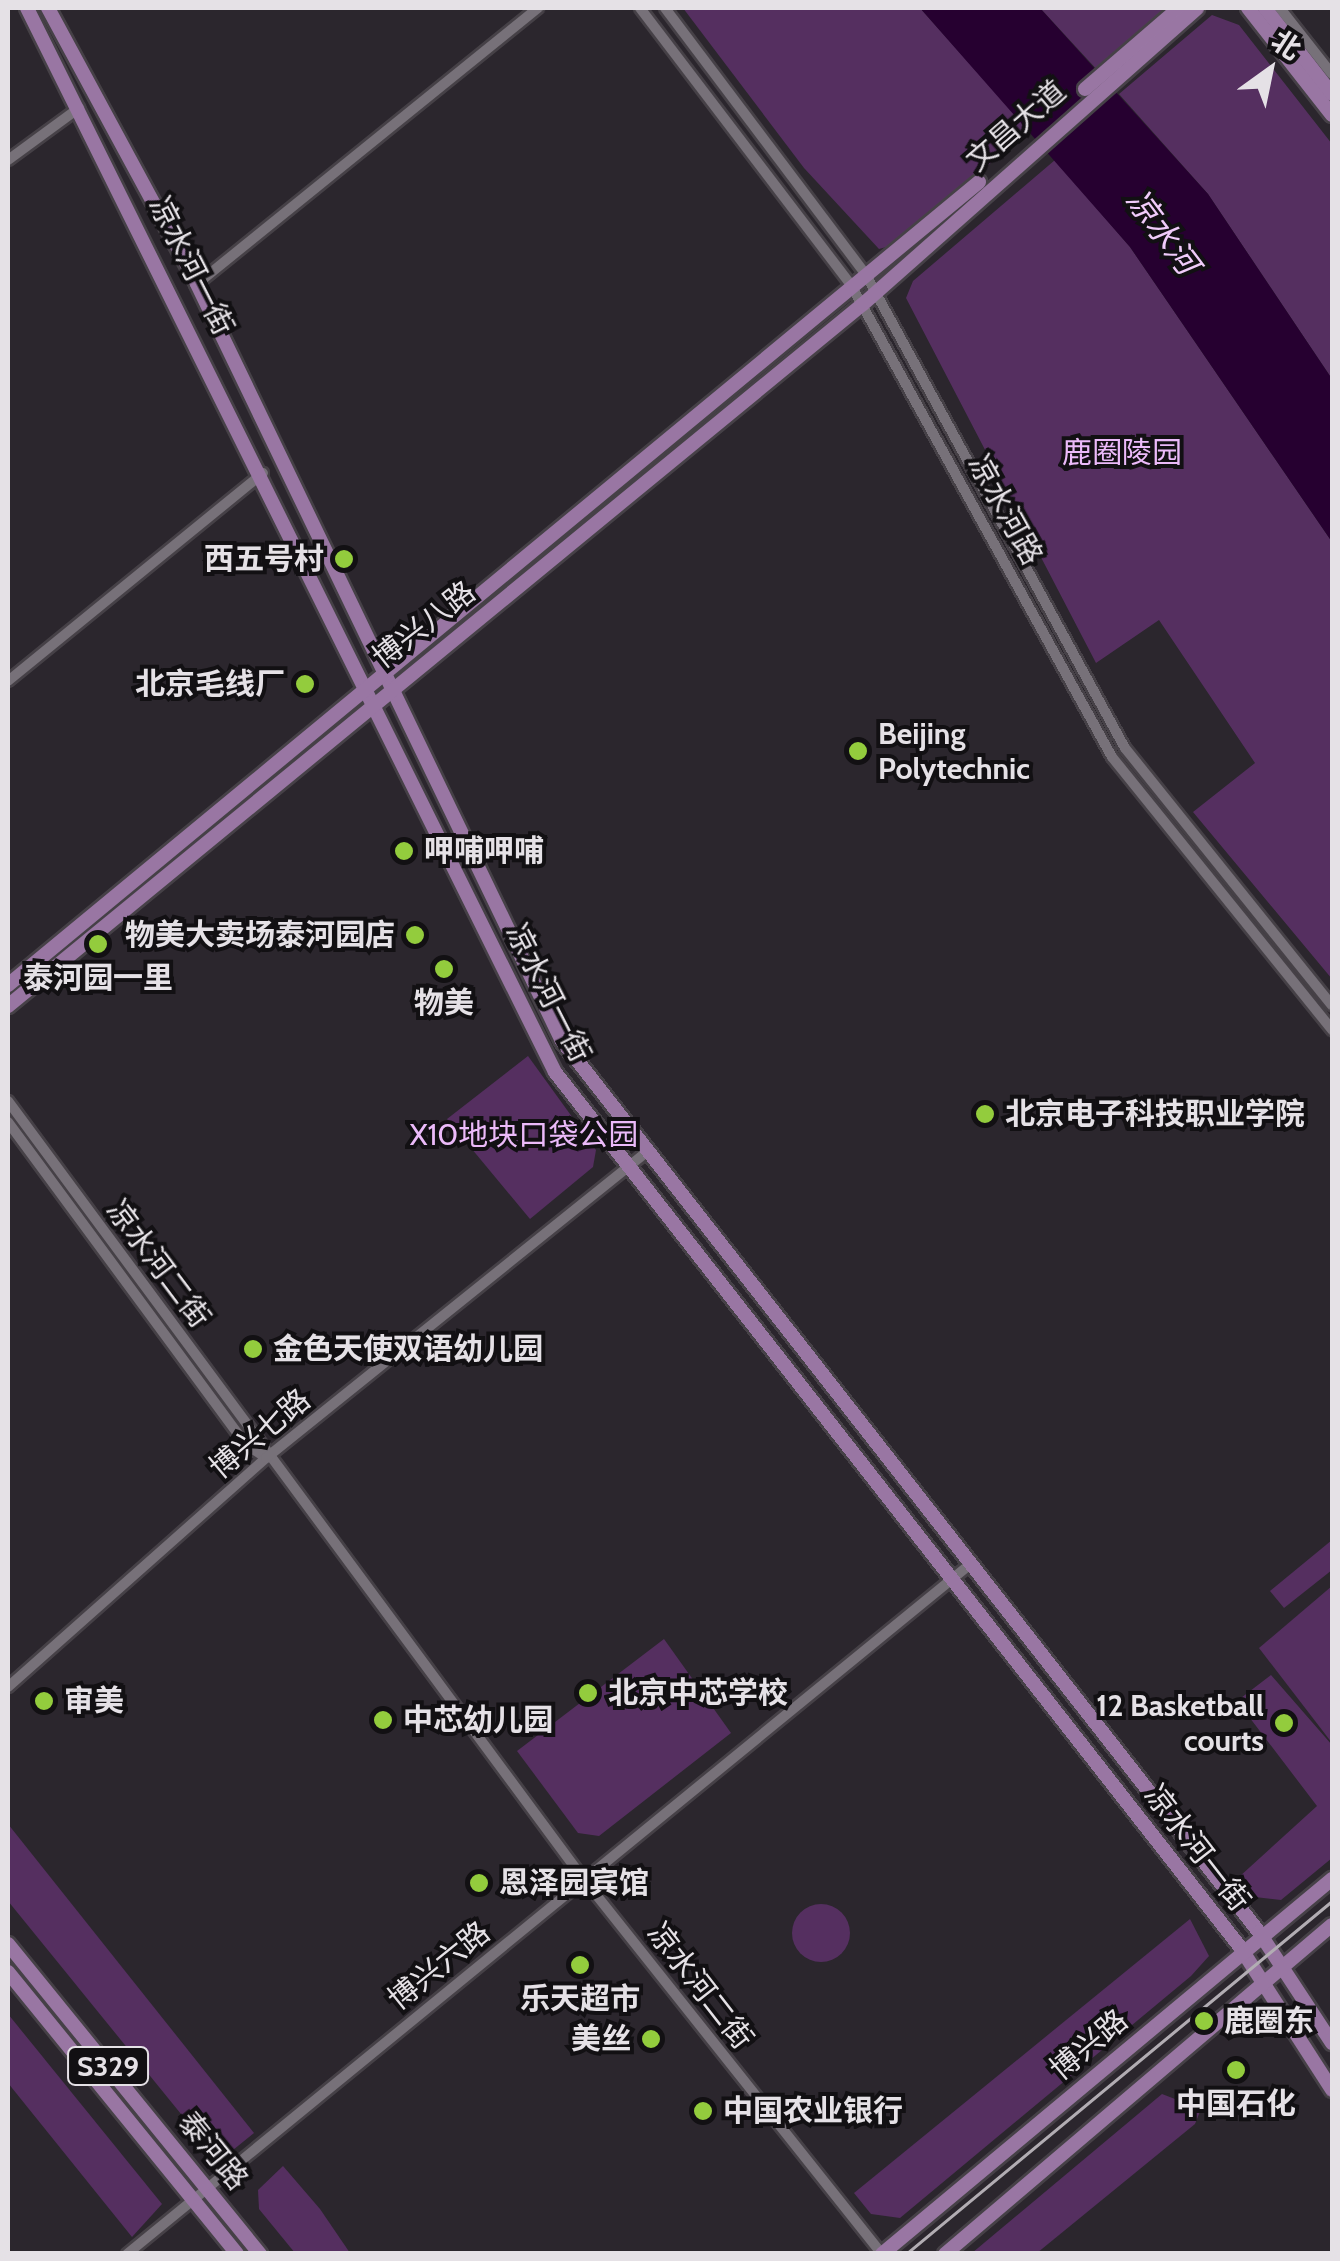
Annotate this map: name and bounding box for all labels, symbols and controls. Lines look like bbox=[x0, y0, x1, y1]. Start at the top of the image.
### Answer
north arrow bbox=[1220, 20, 1320, 120]
text: 北 bbox=[1265, 23, 1307, 67]
street label: 文昌大道 bbox=[959, 73, 1073, 179]
water label: 凉水河 bbox=[1118, 182, 1206, 282]
street label: 凉水河一街 bbox=[141, 191, 241, 341]
park label: 鹿圈陵园 bbox=[1062, 435, 1182, 471]
street label: 凉水河路 bbox=[960, 449, 1050, 571]
place label: 西五号村 bbox=[204, 541, 324, 577]
marker: 西五号村 bbox=[333, 548, 355, 570]
street label: 博兴八路 bbox=[366, 574, 482, 676]
place label: 北京毛线厂 bbox=[135, 666, 285, 702]
marker: 北京毛线厂 bbox=[294, 673, 316, 695]
place label: Beijing Polytechnic bbox=[878, 716, 1030, 786]
marker: Beijing Polytechnic bbox=[847, 740, 869, 762]
place label: 呷哺呷哺 bbox=[424, 833, 544, 869]
marker: 呷哺呷哺 bbox=[393, 840, 415, 862]
place label: 物美大卖场泰河园店 bbox=[125, 917, 395, 953]
street label: 凉水河一街 bbox=[498, 918, 598, 1068]
marker: 物美大卖场泰河园店 bbox=[404, 924, 426, 946]
marker: 泰河园一里 bbox=[87, 933, 109, 955]
marker: 物美 bbox=[433, 958, 455, 980]
place label: 泰河园一里 bbox=[23, 960, 173, 996]
place label: 物美 bbox=[414, 985, 474, 1021]
place label: 北京电子科技职业学院 bbox=[1005, 1096, 1305, 1132]
marker: 北京电子科技职业学院 bbox=[974, 1103, 996, 1125]
park label: X10地块口袋公园 bbox=[410, 1117, 638, 1153]
street label: 凉水河二街 bbox=[98, 1193, 218, 1335]
place label: 金色天使双语幼儿园 bbox=[273, 1331, 543, 1367]
marker: 金色天使双语幼儿园 bbox=[242, 1338, 264, 1360]
street label: 博兴七路 bbox=[202, 1382, 318, 1486]
place label: 北京中芯学校 bbox=[608, 1675, 788, 1711]
marker: 北京中芯学校 bbox=[577, 1682, 599, 1704]
place label: 审美 bbox=[64, 1683, 124, 1719]
place label: 12 Basketball courts bbox=[1096, 1688, 1264, 1758]
marker: 审美 bbox=[33, 1690, 55, 1712]
place label: 中芯幼儿园 bbox=[403, 1702, 553, 1738]
marker: 中芯幼儿园 bbox=[372, 1709, 394, 1731]
marker: 12 Basketball courts bbox=[1273, 1712, 1295, 1734]
street label: 凉水河一街 bbox=[1137, 1778, 1257, 1918]
place label: 恩泽园宾馆 bbox=[499, 1865, 649, 1901]
marker: 恩泽园宾馆 bbox=[468, 1872, 490, 1894]
street label: 博兴六路 bbox=[381, 1914, 497, 2018]
street label: 凉水河二街 bbox=[640, 1916, 760, 2056]
marker: 乐天超市 bbox=[569, 1954, 591, 1976]
place label: 乐天超市 bbox=[520, 1981, 640, 2017]
street label: 博兴路 bbox=[1043, 2002, 1135, 2088]
place label: 鹿圈东 bbox=[1224, 2003, 1314, 2039]
marker: 鹿圈东 bbox=[1193, 2010, 1215, 2032]
place label: 美丝 bbox=[571, 2021, 631, 2057]
marker: 美丝 bbox=[640, 2028, 662, 2050]
road number: S329 bbox=[66, 2043, 150, 2089]
marker: 中国石化 bbox=[1225, 2059, 1247, 2081]
place label: 中国石化 bbox=[1176, 2086, 1296, 2122]
place label: 中国农业银行 bbox=[723, 2093, 903, 2129]
marker: 中国农业银行 bbox=[692, 2100, 714, 2122]
street label: 泰河路 bbox=[171, 2105, 255, 2197]

